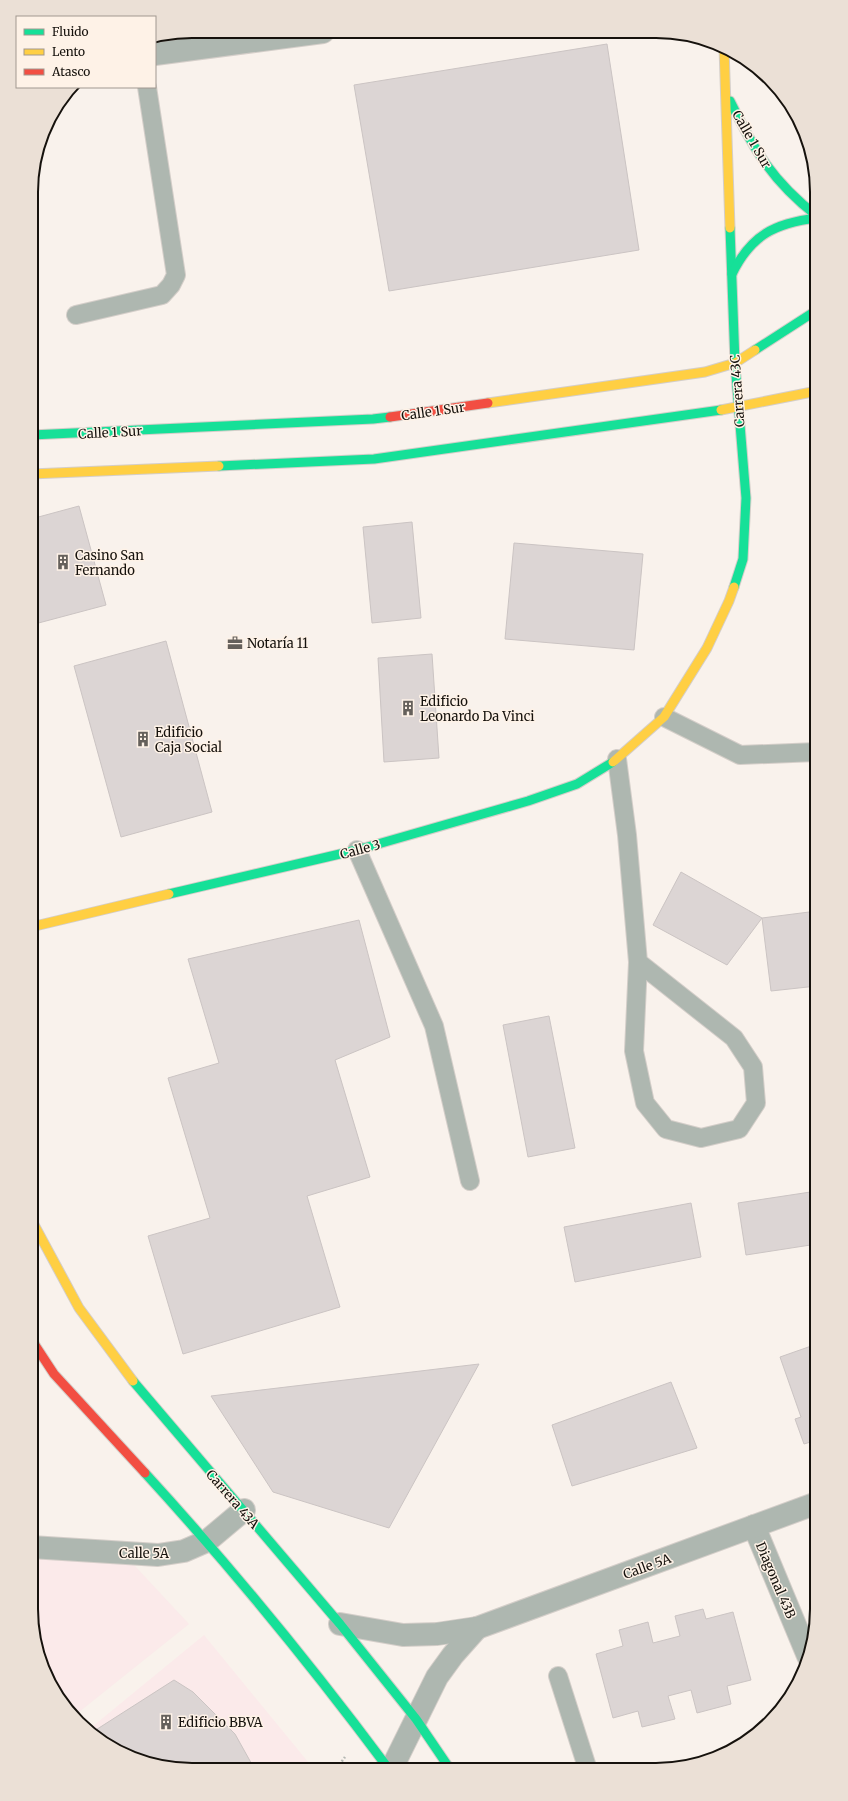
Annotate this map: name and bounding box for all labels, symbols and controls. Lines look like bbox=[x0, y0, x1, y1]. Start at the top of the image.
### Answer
legend bbox=[16, 16, 156, 88]
text: Fluido bbox=[52, 24, 89, 39]
text: Lento bbox=[52, 44, 85, 59]
text: Atasco bbox=[51, 64, 90, 79]
street label: Calle 1 Sur bbox=[728, 107, 775, 171]
street label: Carrera 43C bbox=[726, 354, 749, 428]
street label: Calle 1 Sur bbox=[400, 399, 466, 424]
street label: Calle 1 Sur bbox=[78, 422, 143, 443]
place label: Casino San Fernando bbox=[75, 547, 144, 579]
building icon: Casino San Fernando bbox=[54, 553, 72, 571]
office icon: Notaría 11 bbox=[226, 634, 244, 652]
place label: Notaría 11 bbox=[247, 635, 308, 652]
place label: Edificio Leonardo Da Vinci bbox=[420, 693, 534, 725]
building icon: Edificio Leonardo Da Vinci bbox=[399, 699, 417, 717]
place label: Edificio Caja Social bbox=[155, 724, 222, 756]
building icon: Edificio Caja Social bbox=[134, 730, 152, 748]
street label: Calle 3 bbox=[338, 836, 382, 863]
street label: Carrera 43A bbox=[202, 1466, 263, 1533]
street label: Diagonal 43B bbox=[752, 1539, 799, 1621]
street label: Calle 5A bbox=[119, 1545, 170, 1562]
street label: Calle 5A bbox=[621, 1550, 674, 1583]
building icon: Edificio BBVA bbox=[157, 1713, 175, 1731]
place label: Edificio BBVA bbox=[178, 1714, 263, 1731]

